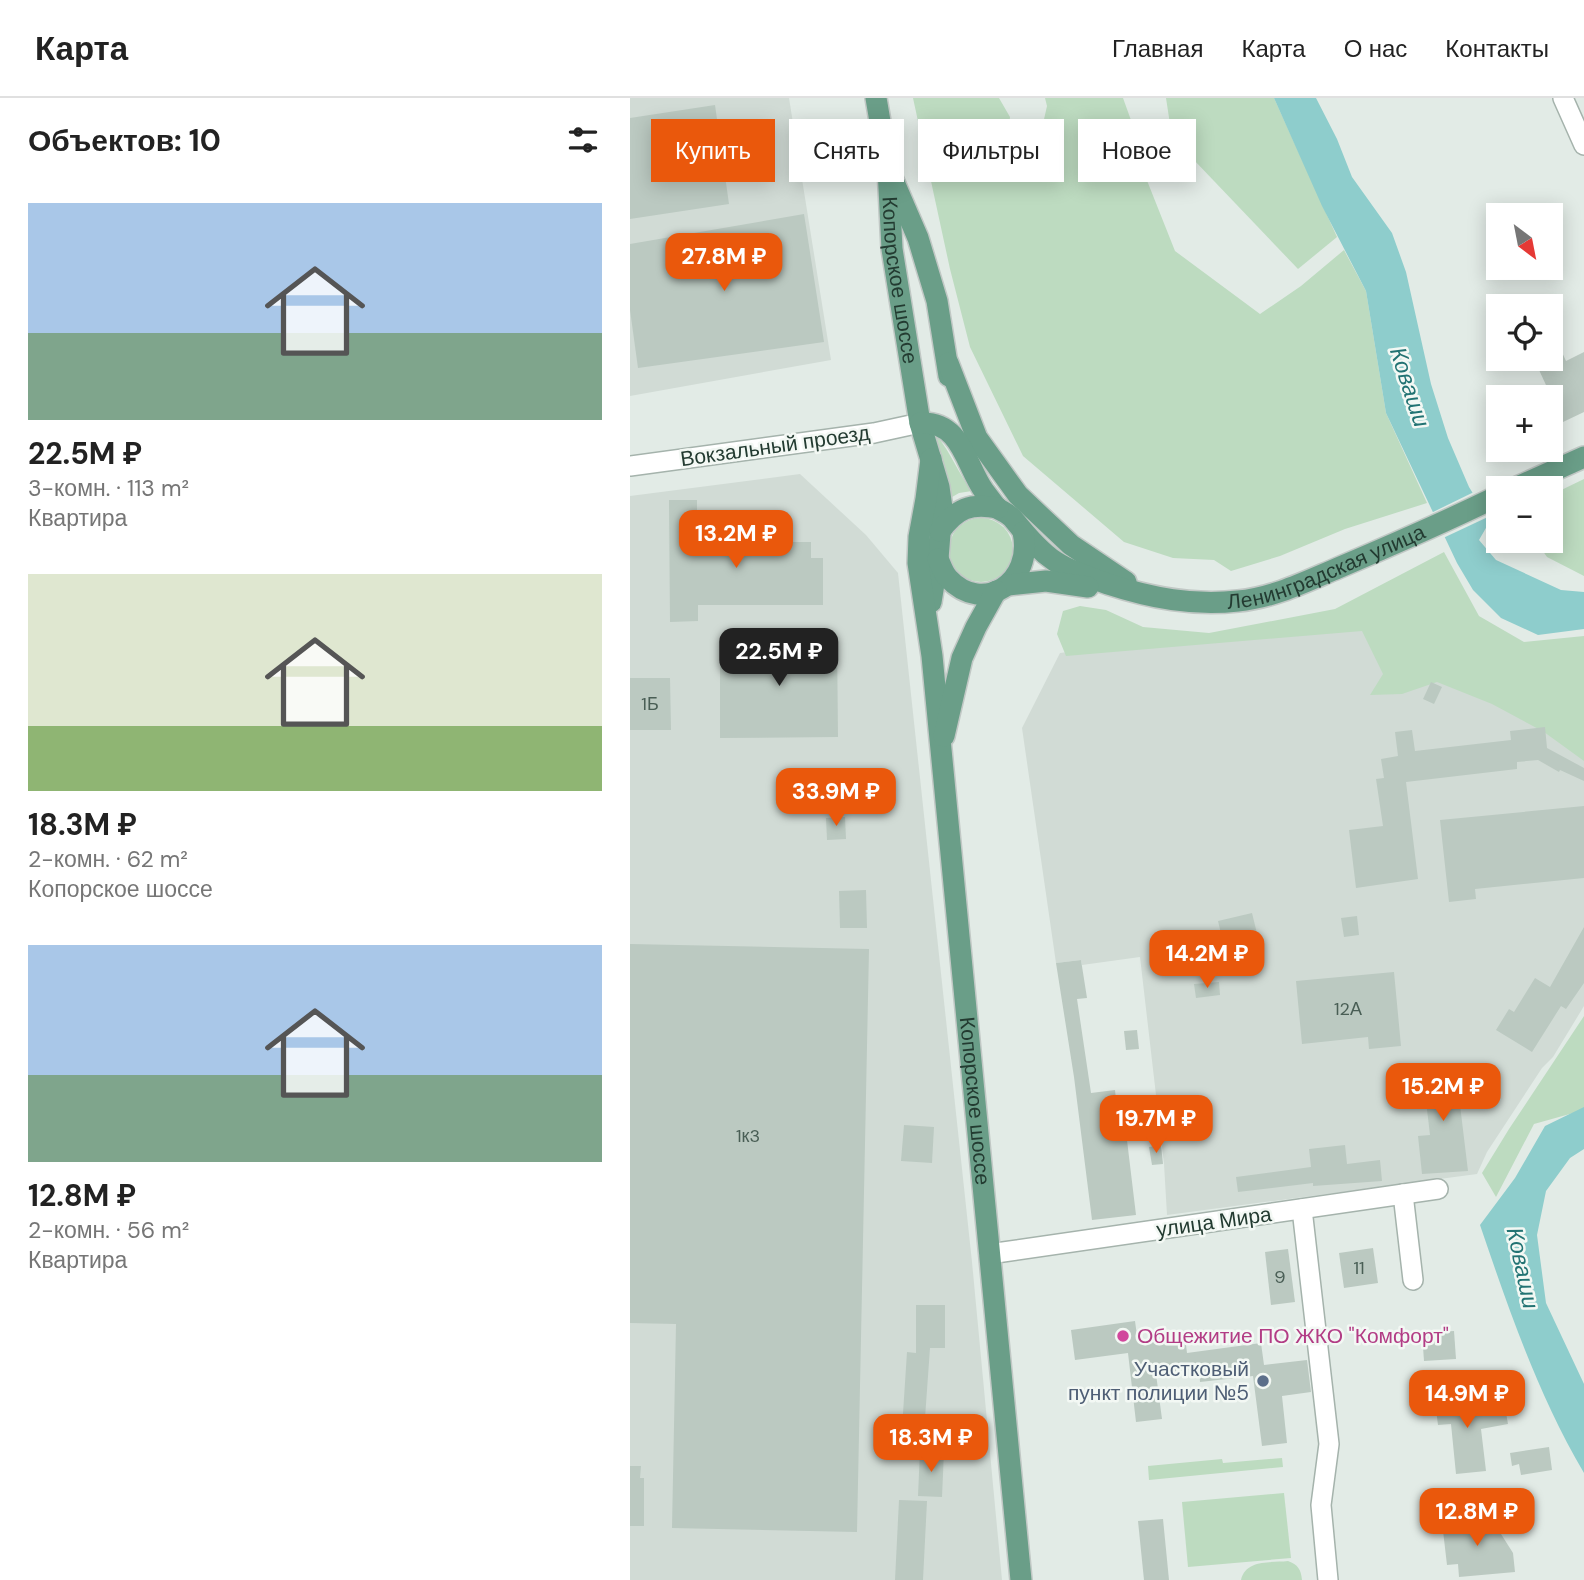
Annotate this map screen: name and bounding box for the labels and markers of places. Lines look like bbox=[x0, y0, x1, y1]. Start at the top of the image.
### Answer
pin: 27.8M ₽ bbox=[659, 234, 789, 293]
pin: 13.2M ₽ bbox=[671, 510, 801, 570]
pin: 22.5M ₽ bbox=[714, 628, 844, 688]
pin: 33.9M ₽ bbox=[771, 768, 901, 828]
pin: 14.2M ₽ bbox=[1142, 930, 1272, 990]
pin: 15.2M ₽ bbox=[1378, 1063, 1508, 1123]
pin: 19.7M ₽ bbox=[1091, 1096, 1221, 1155]
place label: Общежитие ПО ЖКО "Комфорт" bbox=[1137, 1322, 1449, 1350]
marker: Общежитие ПО ЖКО "Комфорт" bbox=[1115, 1328, 1131, 1344]
place label: Участковый пункт полиции №5 bbox=[1068, 1355, 1249, 1407]
pin: 14.9M ₽ bbox=[1402, 1370, 1532, 1430]
marker: Участковый пункт полиции №5 bbox=[1255, 1373, 1271, 1389]
pin: 18.3M ₽ bbox=[866, 1414, 996, 1474]
pin: 12.8M ₽ bbox=[1412, 1488, 1542, 1548]

